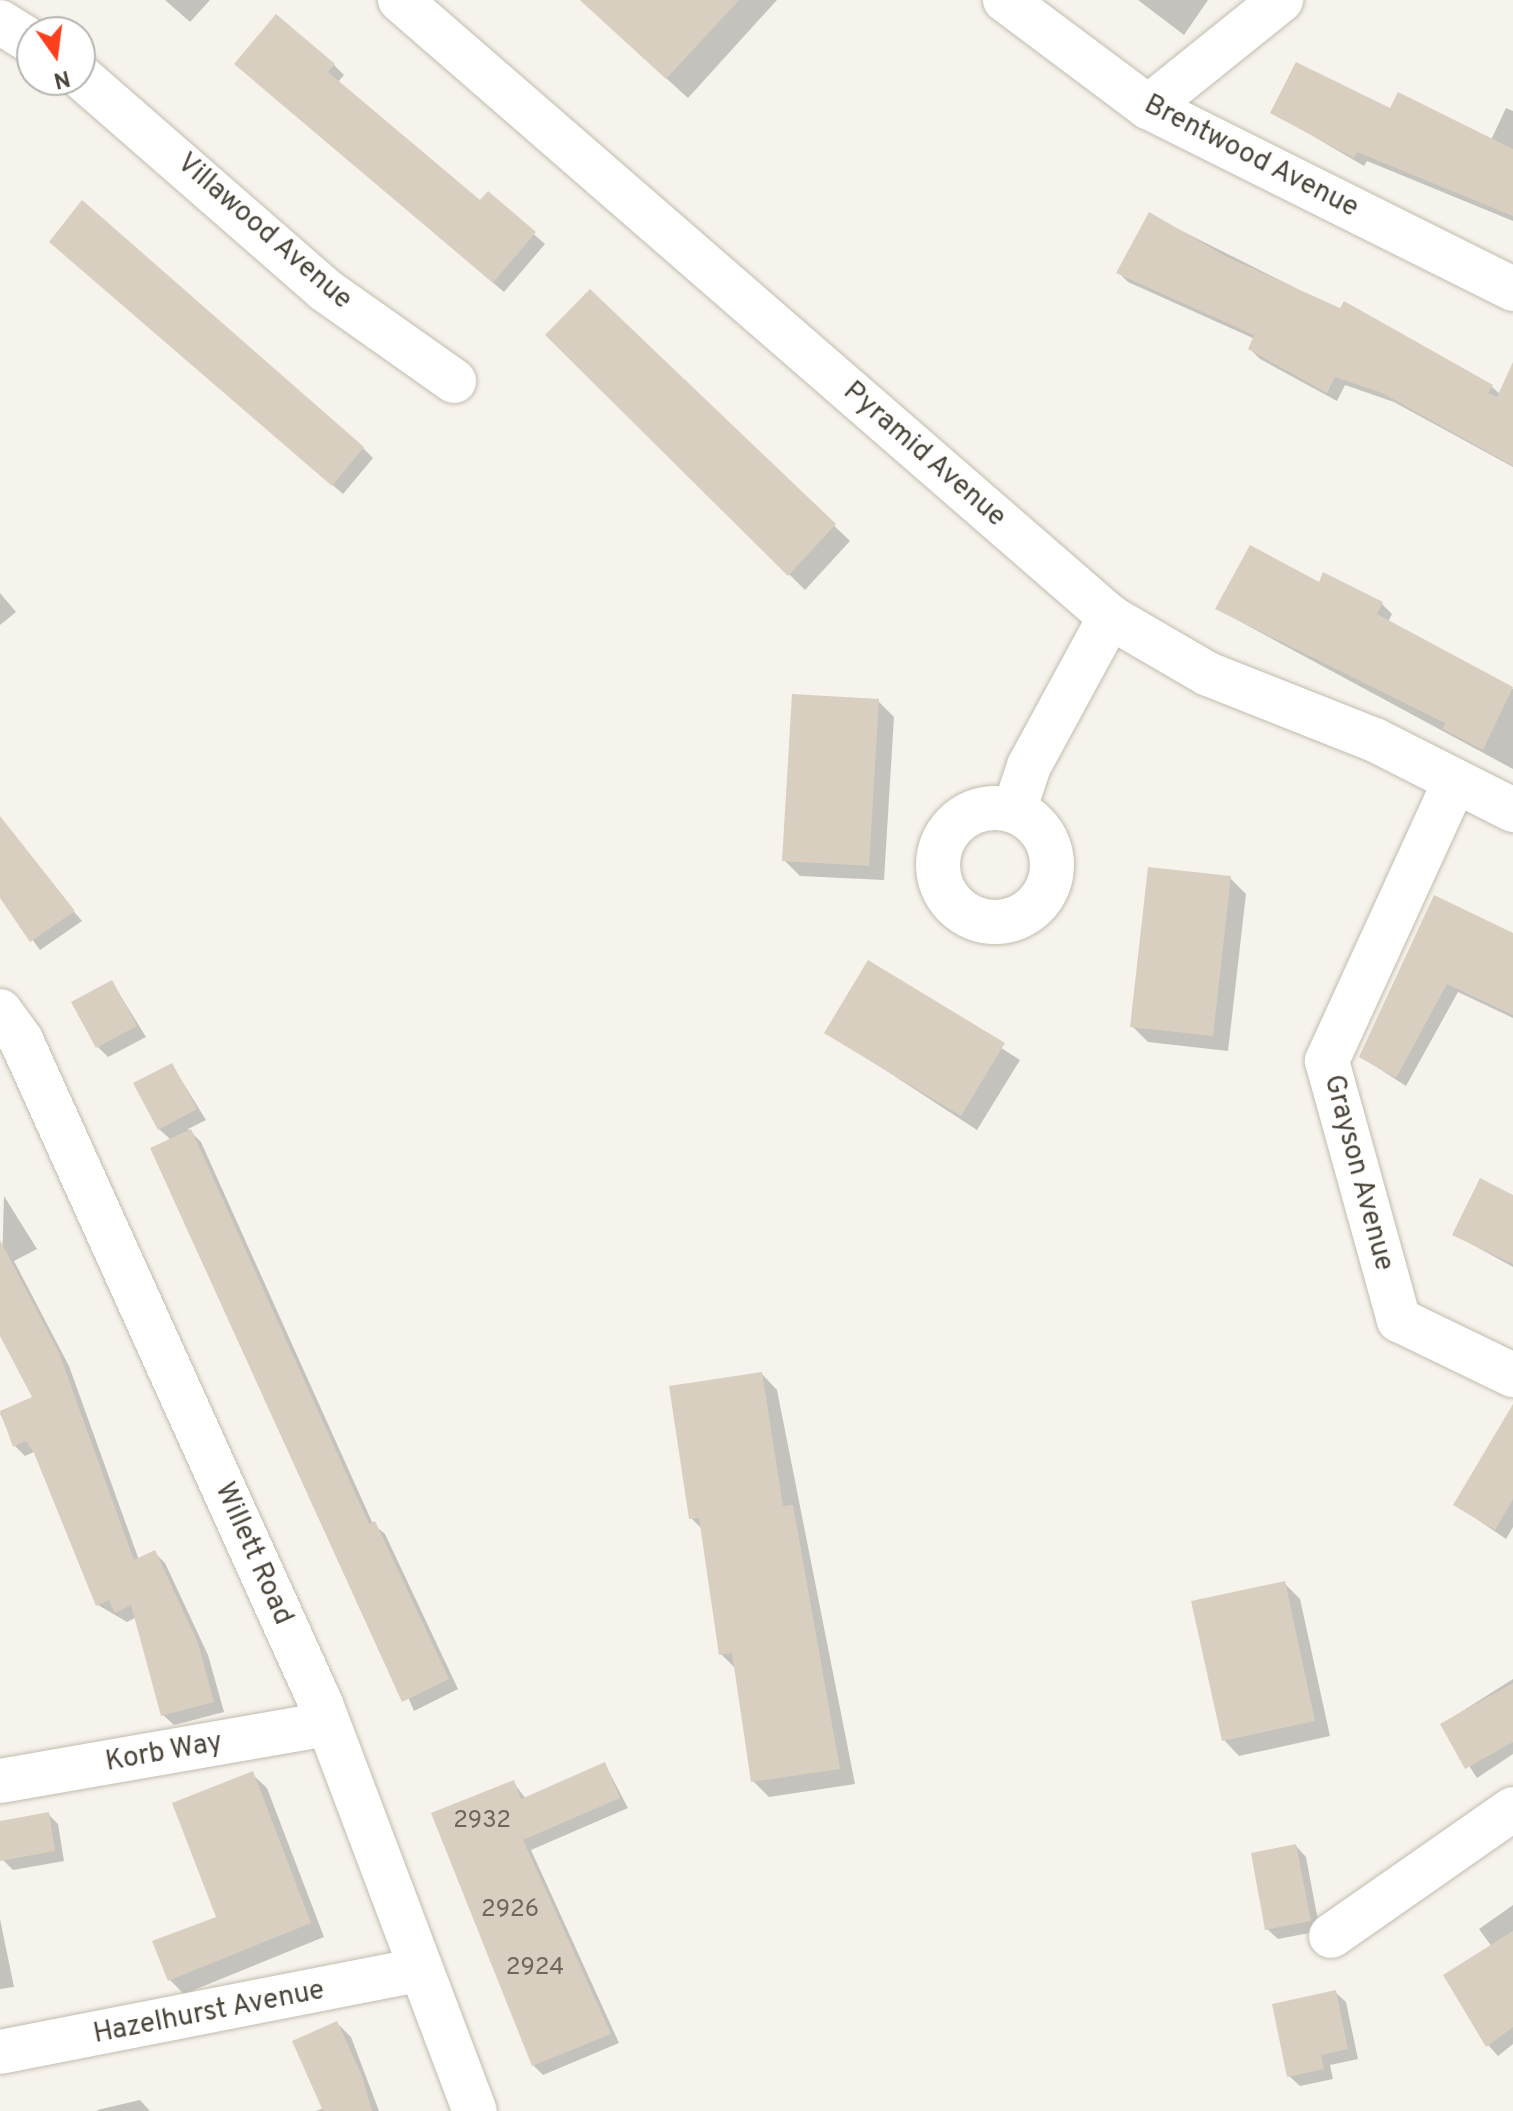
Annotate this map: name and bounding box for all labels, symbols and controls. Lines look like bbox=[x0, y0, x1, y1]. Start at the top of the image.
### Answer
north arrow bbox=[16, 16, 96, 96]
text: N bbox=[51, 63, 72, 93]
street label: Brentwood Avenue bbox=[1138, 88, 1364, 226]
street label: Villawood Avenue bbox=[169, 146, 359, 318]
street label: Pyramid Avenue bbox=[835, 375, 1013, 535]
street label: Grayson Avenue bbox=[1316, 1071, 1400, 1275]
street label: Willett Road bbox=[207, 1478, 299, 1630]
street label: Korb Way bbox=[103, 1726, 225, 1780]
house number: 2932 bbox=[453, 1808, 511, 1836]
house number: 2926 bbox=[481, 1897, 539, 1925]
house number: 2924 bbox=[506, 1955, 564, 1983]
street label: Hazelhurst Avenue bbox=[90, 1974, 328, 2052]

